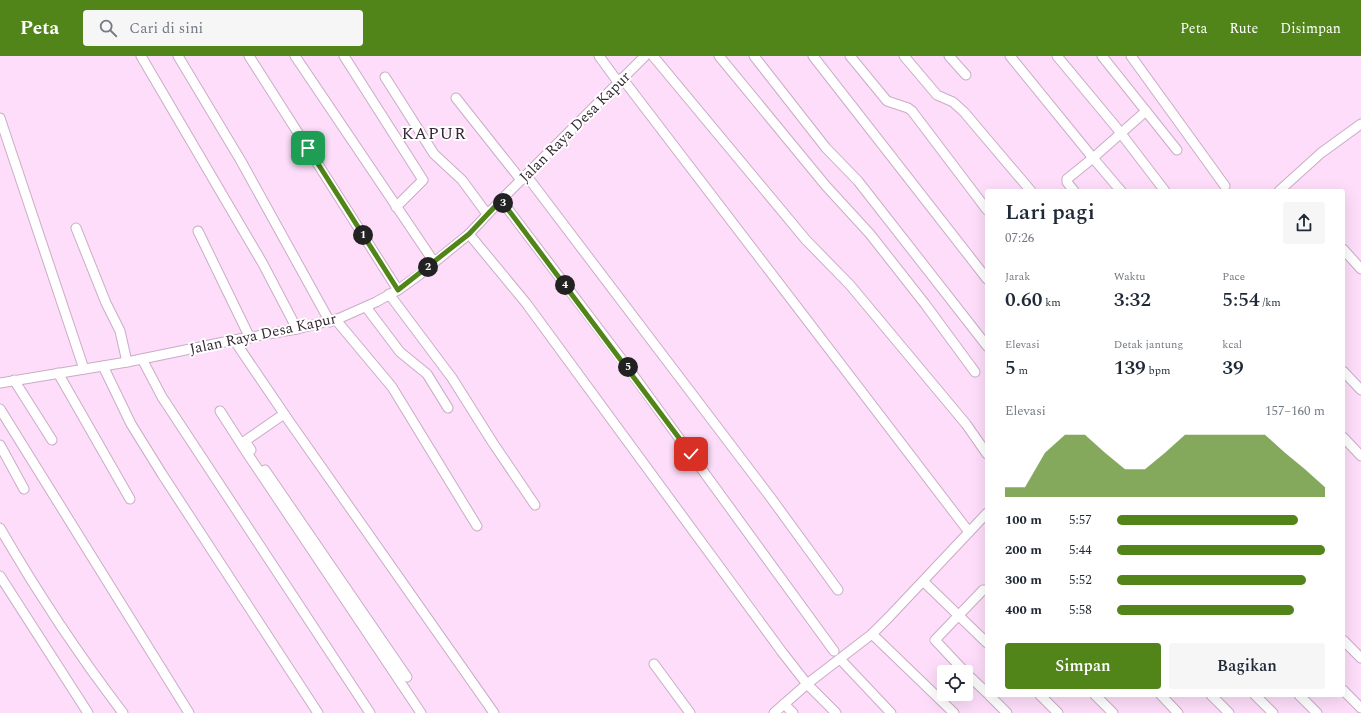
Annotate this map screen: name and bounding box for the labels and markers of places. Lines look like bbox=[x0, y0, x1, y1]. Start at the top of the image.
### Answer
pin bbox=[291, 131, 325, 165]
pin: 3 bbox=[493, 193, 513, 213]
pin: 1 bbox=[353, 225, 373, 245]
pin: 2 bbox=[418, 257, 438, 277]
pin: 4 bbox=[555, 275, 575, 295]
pin: 5 bbox=[618, 357, 638, 377]
pin bbox=[674, 437, 708, 471]

